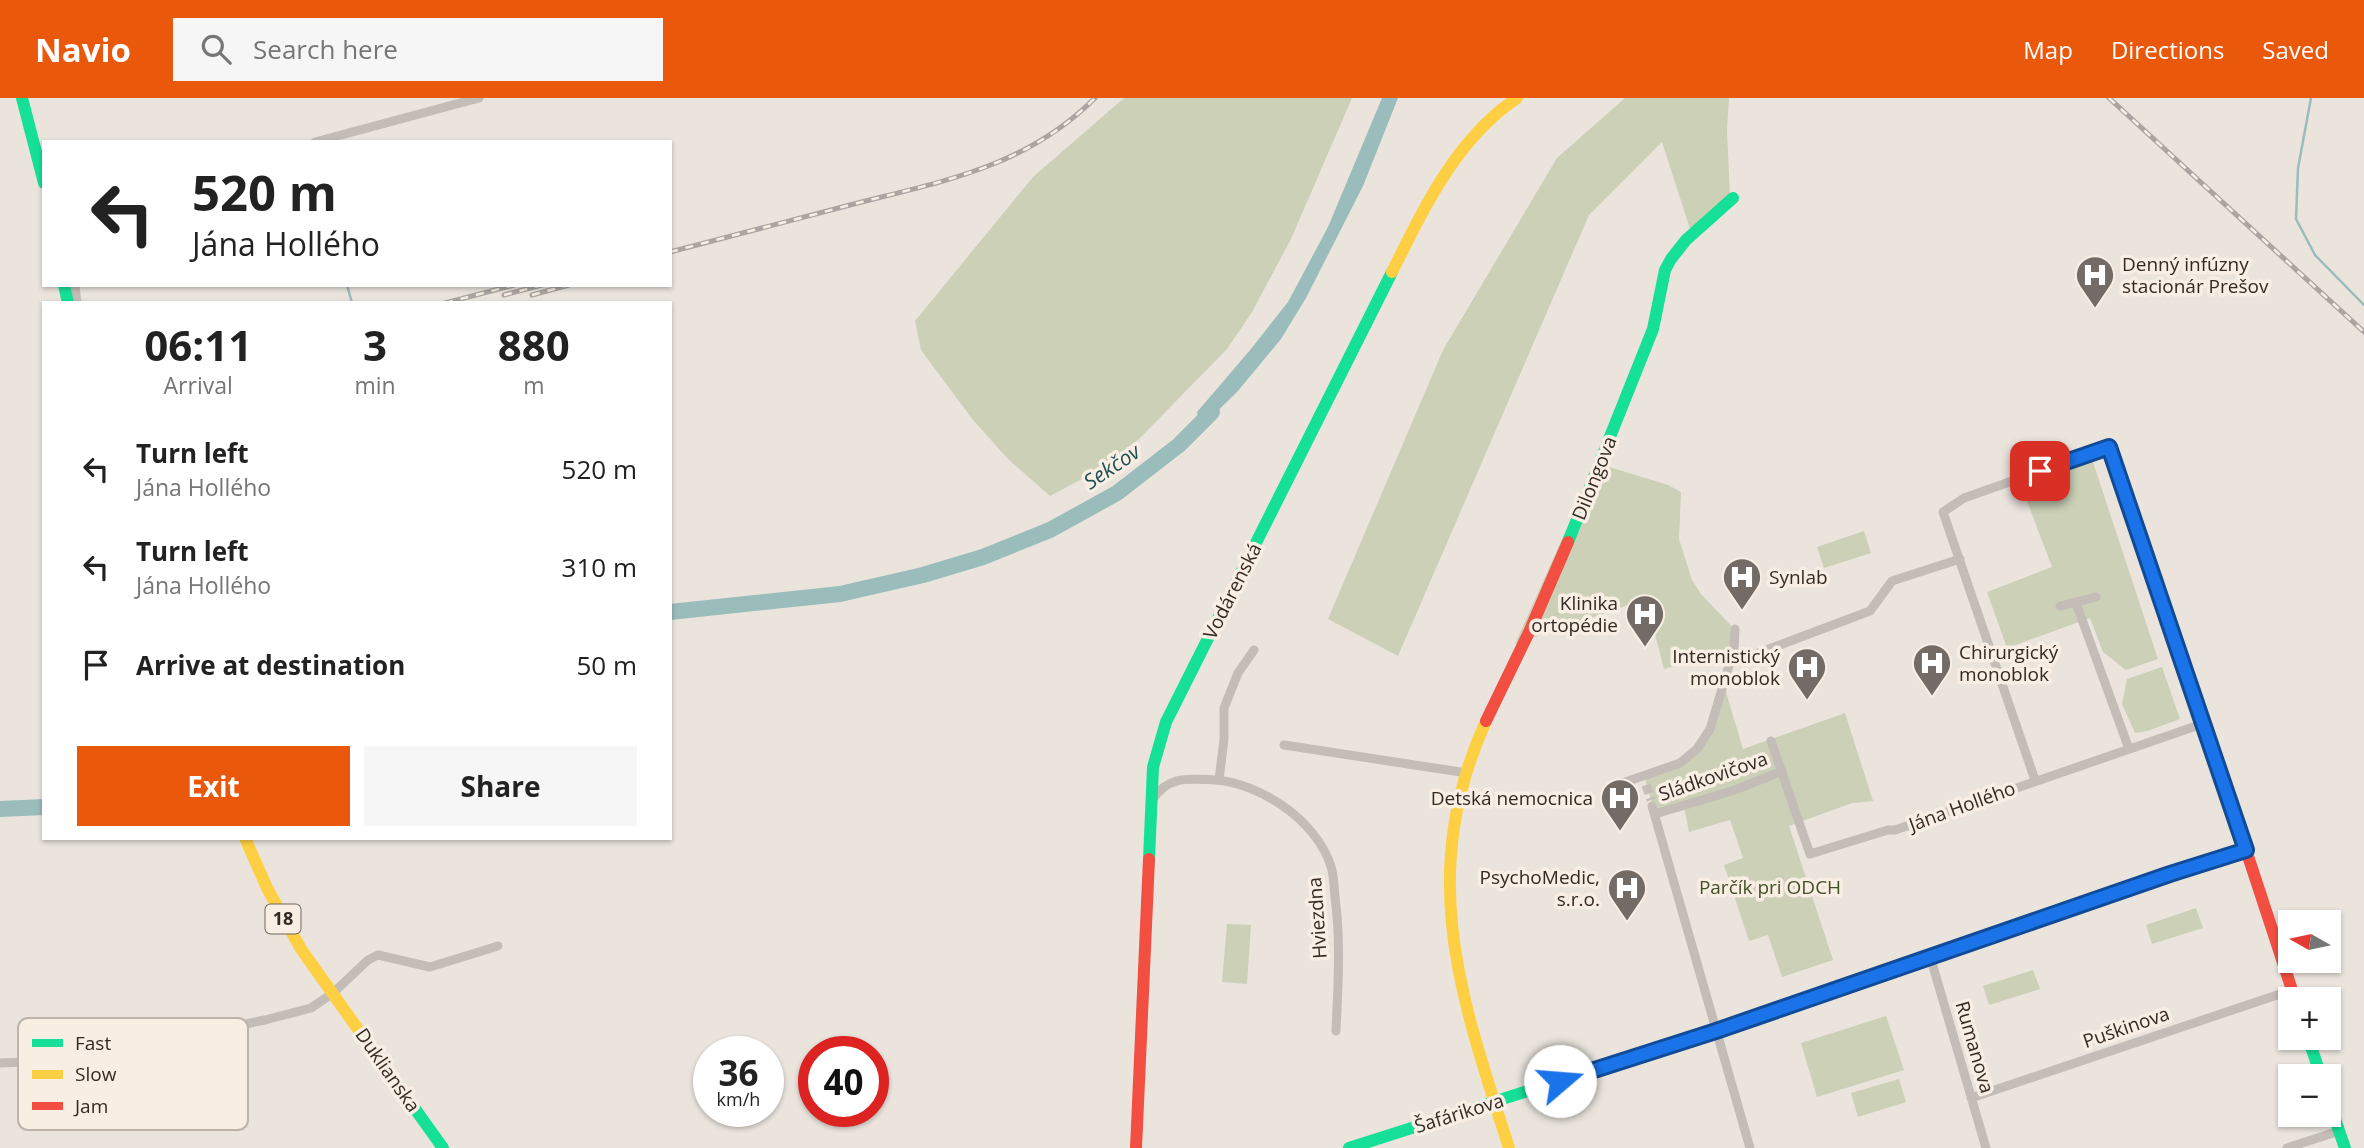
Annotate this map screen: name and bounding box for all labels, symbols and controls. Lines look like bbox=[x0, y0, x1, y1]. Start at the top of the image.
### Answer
search box bbox=[173, 18, 663, 81]
text: Navio bbox=[35, 27, 131, 72]
icon: search bbox=[197, 30, 235, 68]
text: Search here bbox=[253, 31, 398, 67]
text: Map bbox=[2023, 33, 2073, 66]
text: Directions bbox=[2111, 33, 2224, 66]
text: Saved bbox=[2262, 33, 2329, 66]
text: 520 m bbox=[192, 159, 337, 225]
icon: left bbox=[77, 168, 168, 259]
text: Jána Hollého bbox=[192, 222, 380, 265]
place label: Denný infúzny stacionár Prešov bbox=[2122, 251, 2269, 299]
hospital icon: Denný infúzny stacionár Prešov bbox=[2074, 254, 2116, 309]
text: 06:11 bbox=[144, 316, 252, 373]
text: 3 bbox=[363, 316, 387, 373]
text: 880 bbox=[498, 316, 570, 373]
text: Arrival bbox=[164, 369, 233, 401]
text: min bbox=[354, 369, 396, 401]
text: m bbox=[523, 369, 544, 401]
street label: Dilongova bbox=[1565, 432, 1623, 524]
text: Turn left bbox=[136, 435, 248, 471]
water label: Sekčov bbox=[1078, 436, 1146, 495]
pin bbox=[2010, 441, 2070, 501]
icon: left bbox=[77, 450, 115, 488]
text: 520 m bbox=[562, 451, 637, 487]
icon: arrive bbox=[2021, 452, 2059, 490]
text: Jána Hollého bbox=[136, 471, 271, 503]
text: Turn left bbox=[136, 533, 248, 569]
street label: Vodárenská bbox=[1197, 538, 1267, 644]
icon: left bbox=[77, 548, 115, 586]
text: 310 m bbox=[562, 549, 637, 585]
hospital icon: Synlab bbox=[1721, 556, 1763, 611]
place label: Synlab bbox=[1769, 564, 1828, 590]
text: Jána Hollého bbox=[136, 569, 271, 601]
place label: Klinika ortopédie bbox=[1531, 590, 1618, 638]
hospital icon: Klinika ortopédie bbox=[1624, 593, 1666, 648]
place label: Chirurgický monoblok bbox=[1959, 639, 2059, 687]
hospital icon: Chirurgický monoblok bbox=[1911, 642, 1953, 697]
place label: Internistický monoblok bbox=[1672, 643, 1780, 691]
icon: arrive bbox=[77, 646, 115, 684]
hospital icon: Internistický monoblok bbox=[1786, 646, 1828, 701]
text: Arrive at destination bbox=[136, 647, 405, 683]
text: 50 m bbox=[576, 647, 637, 683]
street label: Sládkovičova bbox=[1655, 745, 1771, 807]
button: Exit bbox=[77, 746, 350, 826]
button: Share bbox=[364, 746, 637, 826]
street label: Jána Hollého bbox=[1903, 775, 2019, 838]
hospital icon: Detská nemocnica bbox=[1599, 777, 1641, 832]
place label: Detská nemocnica bbox=[1431, 785, 1593, 811]
place label: PsychoMedic, s.r.o. bbox=[1480, 864, 1600, 912]
hospital icon: PsychoMedic, s.r.o. bbox=[1606, 867, 1648, 922]
park label: Parčík pri ODCH bbox=[1699, 874, 1841, 900]
street label: Hviezdna bbox=[1301, 876, 1333, 960]
road number: 18 bbox=[266, 904, 300, 934]
north arrow bbox=[2278, 910, 2342, 973]
map controls bbox=[2278, 910, 2341, 1127]
button: + bbox=[2278, 987, 2341, 1050]
street label: Rumanova bbox=[1949, 998, 2001, 1096]
street label: Puškinova bbox=[2079, 1000, 2173, 1054]
legend bbox=[18, 1018, 248, 1130]
street label: Duklianska bbox=[350, 1023, 426, 1117]
text: Fast bbox=[75, 1030, 111, 1056]
speed limit sign: 40 bbox=[798, 1036, 889, 1127]
position arrow bbox=[1523, 1044, 1597, 1118]
text: 36 bbox=[718, 1049, 759, 1096]
text: Slow bbox=[75, 1061, 117, 1087]
button: − bbox=[2278, 1064, 2341, 1127]
text: km/h bbox=[717, 1087, 760, 1111]
street label: Šafárikova bbox=[1411, 1087, 1507, 1139]
text: Jam bbox=[73, 1093, 108, 1119]

